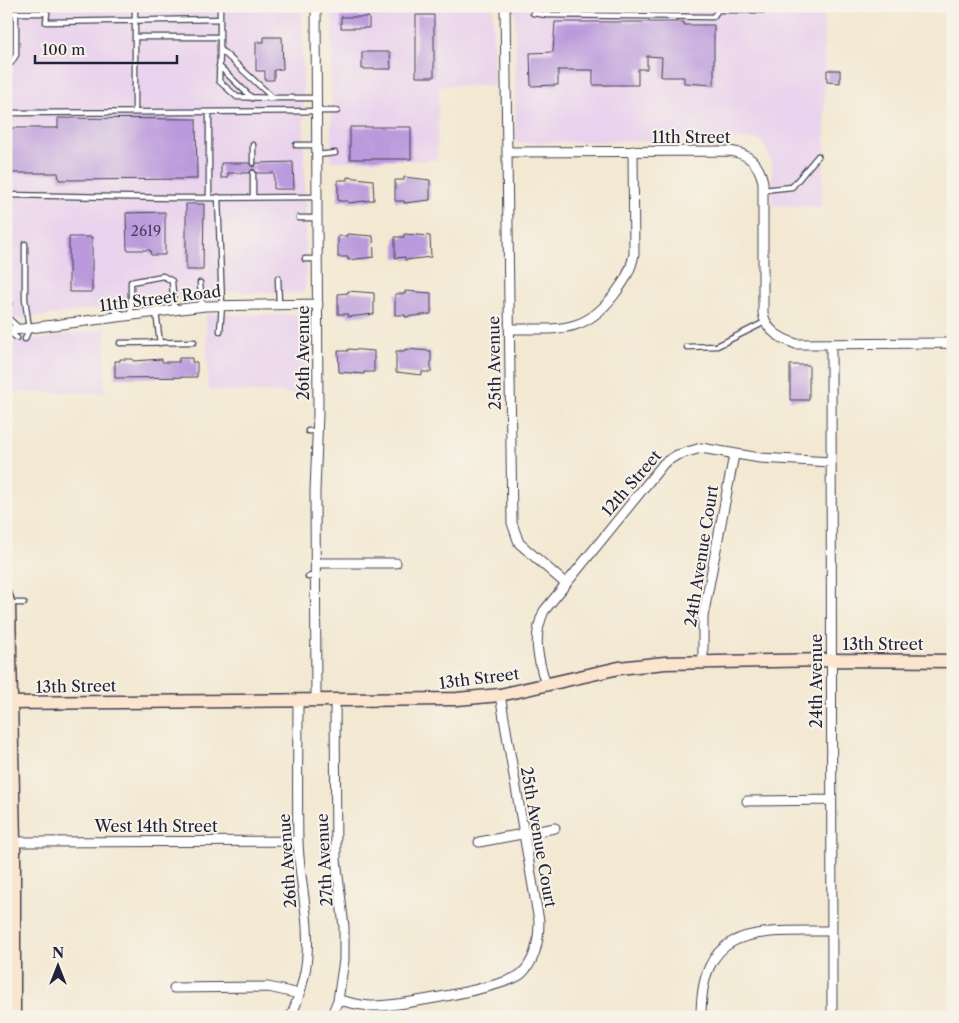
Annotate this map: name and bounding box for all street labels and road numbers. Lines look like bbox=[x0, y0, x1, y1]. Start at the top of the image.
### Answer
street label: 11th Street bbox=[652, 127, 731, 147]
street label: 11th Street Road bbox=[98, 281, 222, 315]
street label: 26th Avenue bbox=[293, 306, 313, 400]
street label: 25th Avenue bbox=[483, 316, 505, 410]
street label: 12th Street bbox=[597, 446, 665, 520]
street label: 24th Avenue Court bbox=[680, 483, 722, 628]
street label: 24th Avenue bbox=[806, 634, 826, 728]
street label: 13th Street bbox=[843, 634, 924, 654]
street label: 13th Street bbox=[438, 663, 521, 693]
street label: 13th Street bbox=[35, 675, 117, 697]
street label: 25th Avenue Court bbox=[517, 765, 561, 909]
street label: 26th Avenue bbox=[274, 813, 300, 909]
street label: 27th Avenue bbox=[312, 813, 336, 907]
street label: West 14th Street bbox=[93, 816, 218, 836]

